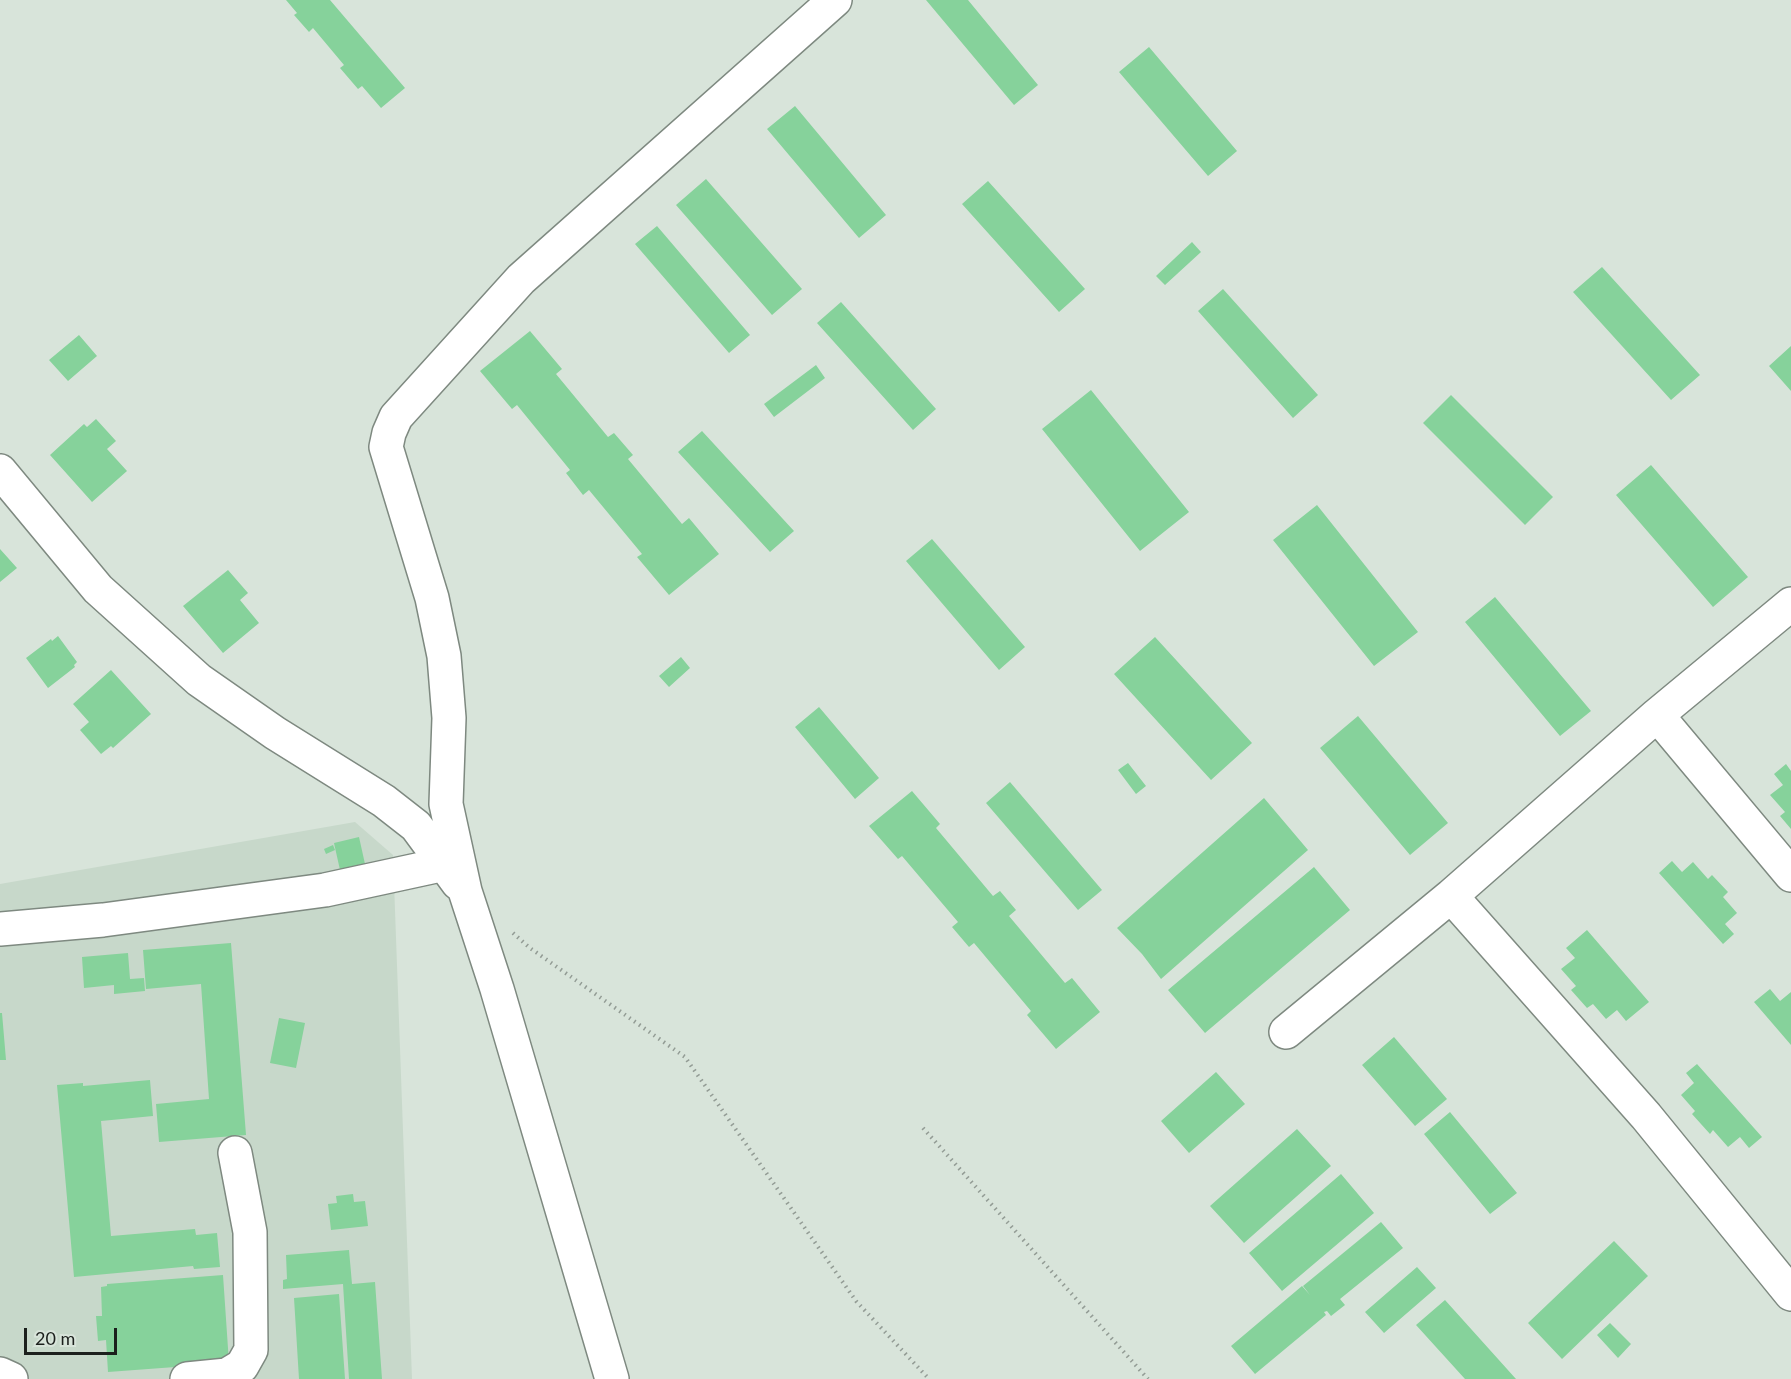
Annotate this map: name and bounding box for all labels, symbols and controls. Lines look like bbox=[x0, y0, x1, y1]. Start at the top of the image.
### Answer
scale bar bbox=[27, 1316, 120, 1354]
text: 20 m bbox=[35, 1327, 75, 1349]

